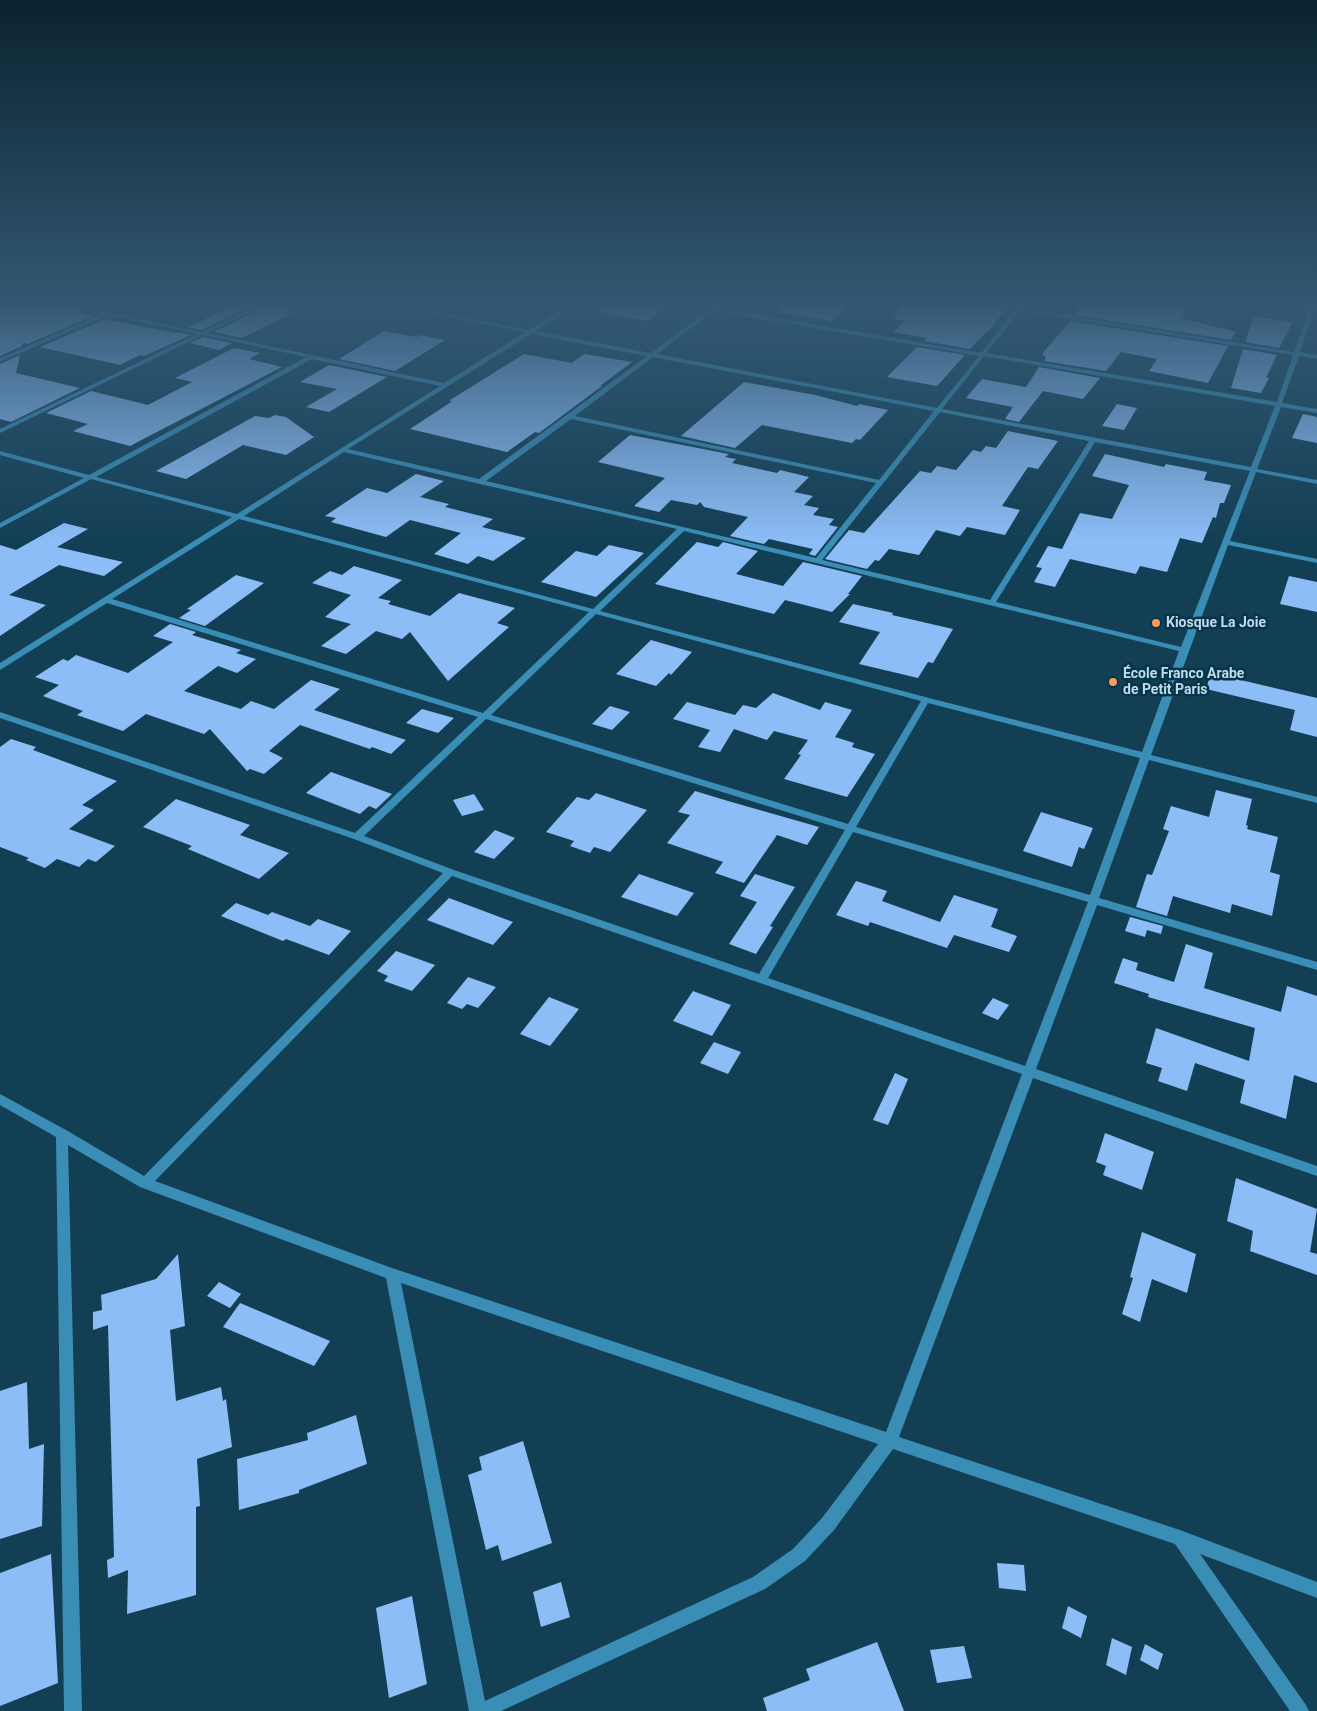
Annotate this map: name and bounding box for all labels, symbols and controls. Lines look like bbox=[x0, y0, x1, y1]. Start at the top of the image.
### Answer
place label: Kiosque La Joie bbox=[1166, 615, 1266, 631]
marker: Kiosque La Joie bbox=[1150, 617, 1162, 629]
place label: École Franco Arabe de Petit Paris bbox=[1123, 666, 1244, 699]
marker: École Franco Arabe de Petit Paris bbox=[1107, 676, 1119, 688]

